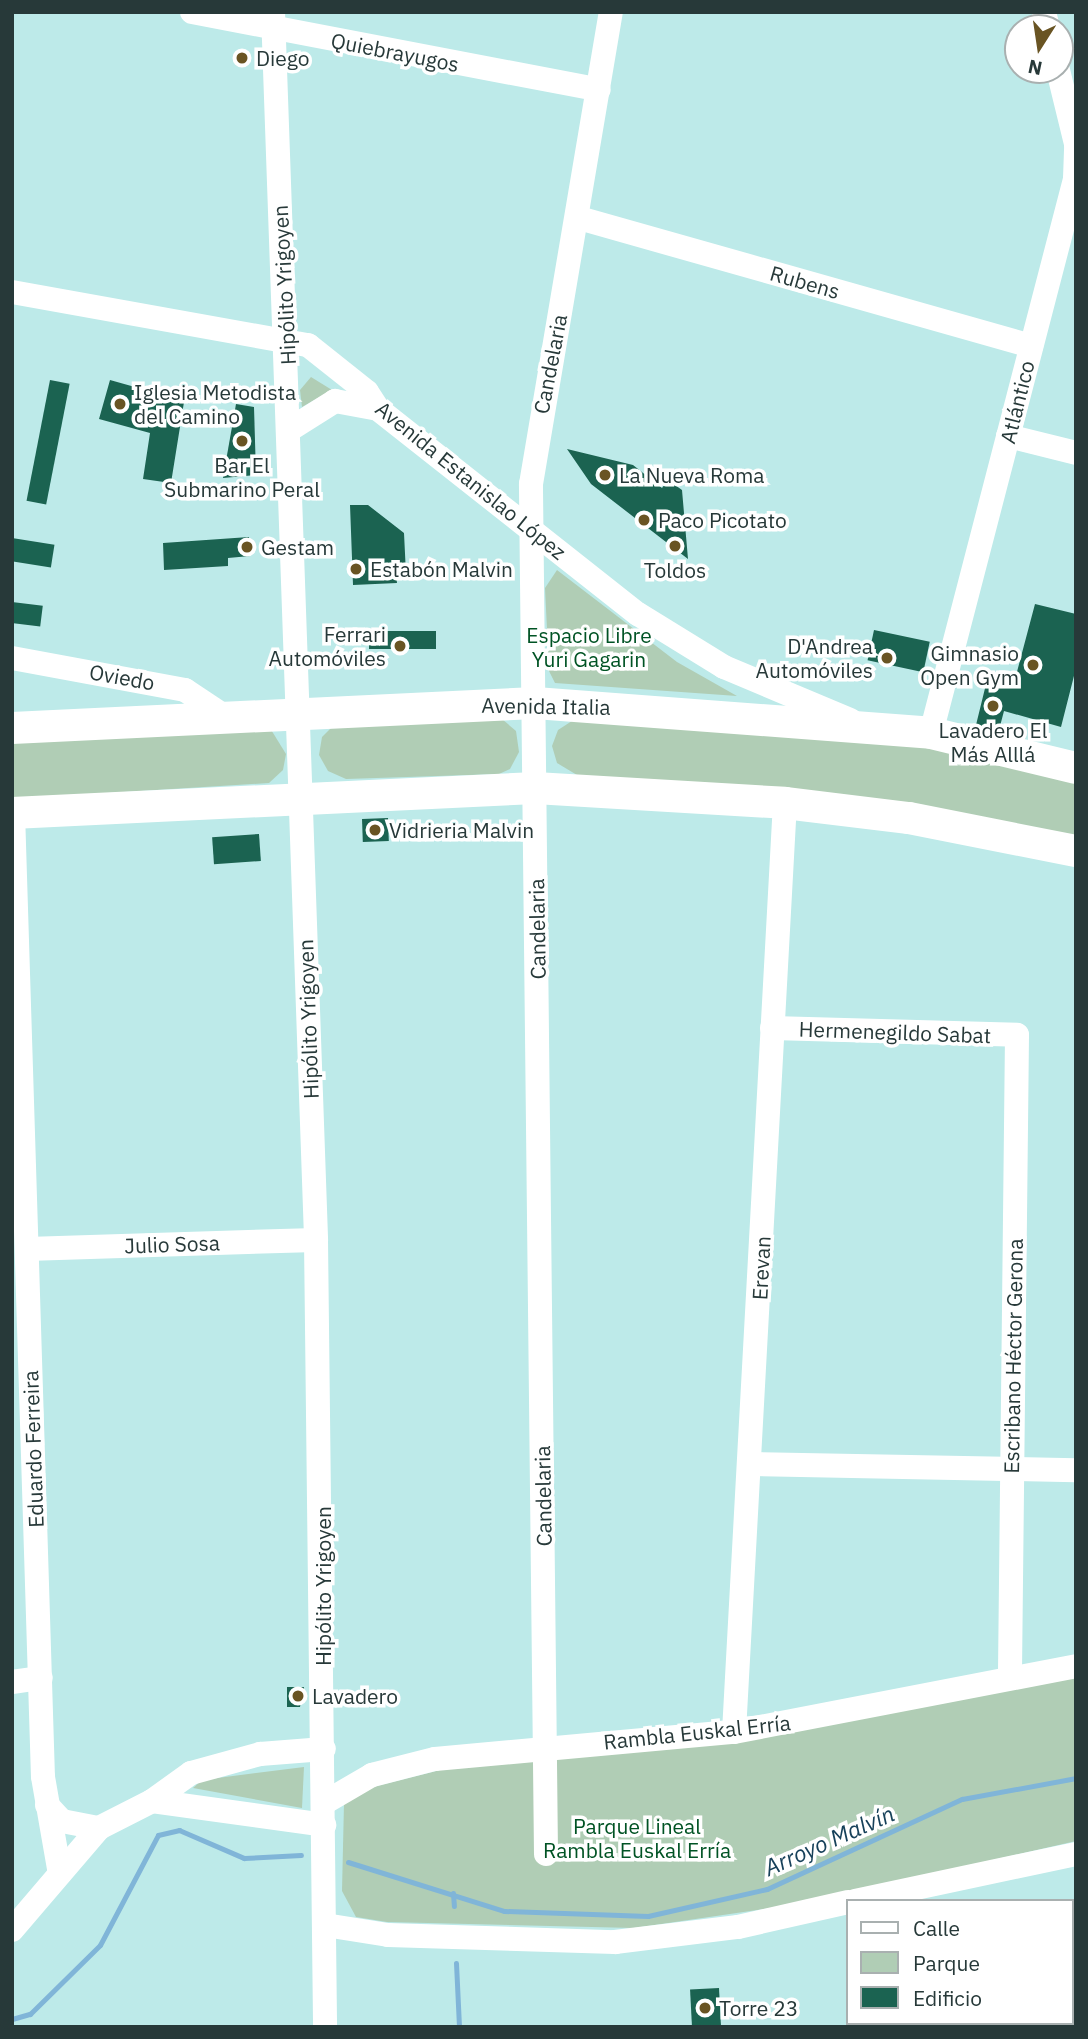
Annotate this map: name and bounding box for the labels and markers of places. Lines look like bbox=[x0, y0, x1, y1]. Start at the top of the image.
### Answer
place label: Diego bbox=[256, 45, 310, 71]
marker: Diego bbox=[234, 50, 250, 66]
place label: Iglesia Metodista del Camino bbox=[134, 379, 296, 429]
marker: Iglesia Metodista del Camino bbox=[112, 396, 128, 412]
marker: Bar El Submarino Peral bbox=[234, 433, 250, 449]
place label: Bar El Submarino Peral bbox=[164, 452, 320, 502]
place label: La Nueva Roma bbox=[619, 462, 765, 488]
marker: La Nueva Roma bbox=[597, 467, 613, 483]
place label: Paco Picotato bbox=[658, 507, 787, 533]
marker: Paco Picotato bbox=[636, 512, 652, 528]
place label: Gestam bbox=[261, 534, 334, 560]
marker: Toldos bbox=[667, 538, 683, 554]
marker: Gestam bbox=[239, 539, 255, 555]
place label: Estabón Malvin bbox=[370, 556, 513, 582]
place label: Toldos bbox=[644, 557, 706, 583]
marker: Estabón Malvin bbox=[348, 561, 364, 577]
place label: Ferrari Automóviles bbox=[269, 621, 386, 671]
place label: D'Andrea Automóviles bbox=[756, 633, 873, 683]
marker: Ferrari Automóviles bbox=[392, 638, 408, 654]
place label: Gimnasio Open Gym bbox=[920, 640, 1019, 690]
marker: D'Andrea Automóviles bbox=[879, 650, 895, 666]
marker: Gimnasio Open Gym bbox=[1025, 657, 1041, 673]
marker: Lavadero El Más Alllá bbox=[985, 698, 1001, 714]
place label: Lavadero El Más Alllá bbox=[939, 717, 1047, 767]
place label: Vidrieria Malvin bbox=[389, 817, 534, 843]
marker: Vidrieria Malvin bbox=[367, 822, 383, 838]
place label: Lavadero bbox=[312, 1683, 398, 1709]
marker: Lavadero bbox=[290, 1688, 306, 1704]
place label: Torre 23 bbox=[719, 1995, 798, 2021]
marker: Torre 23 bbox=[697, 2000, 713, 2016]

